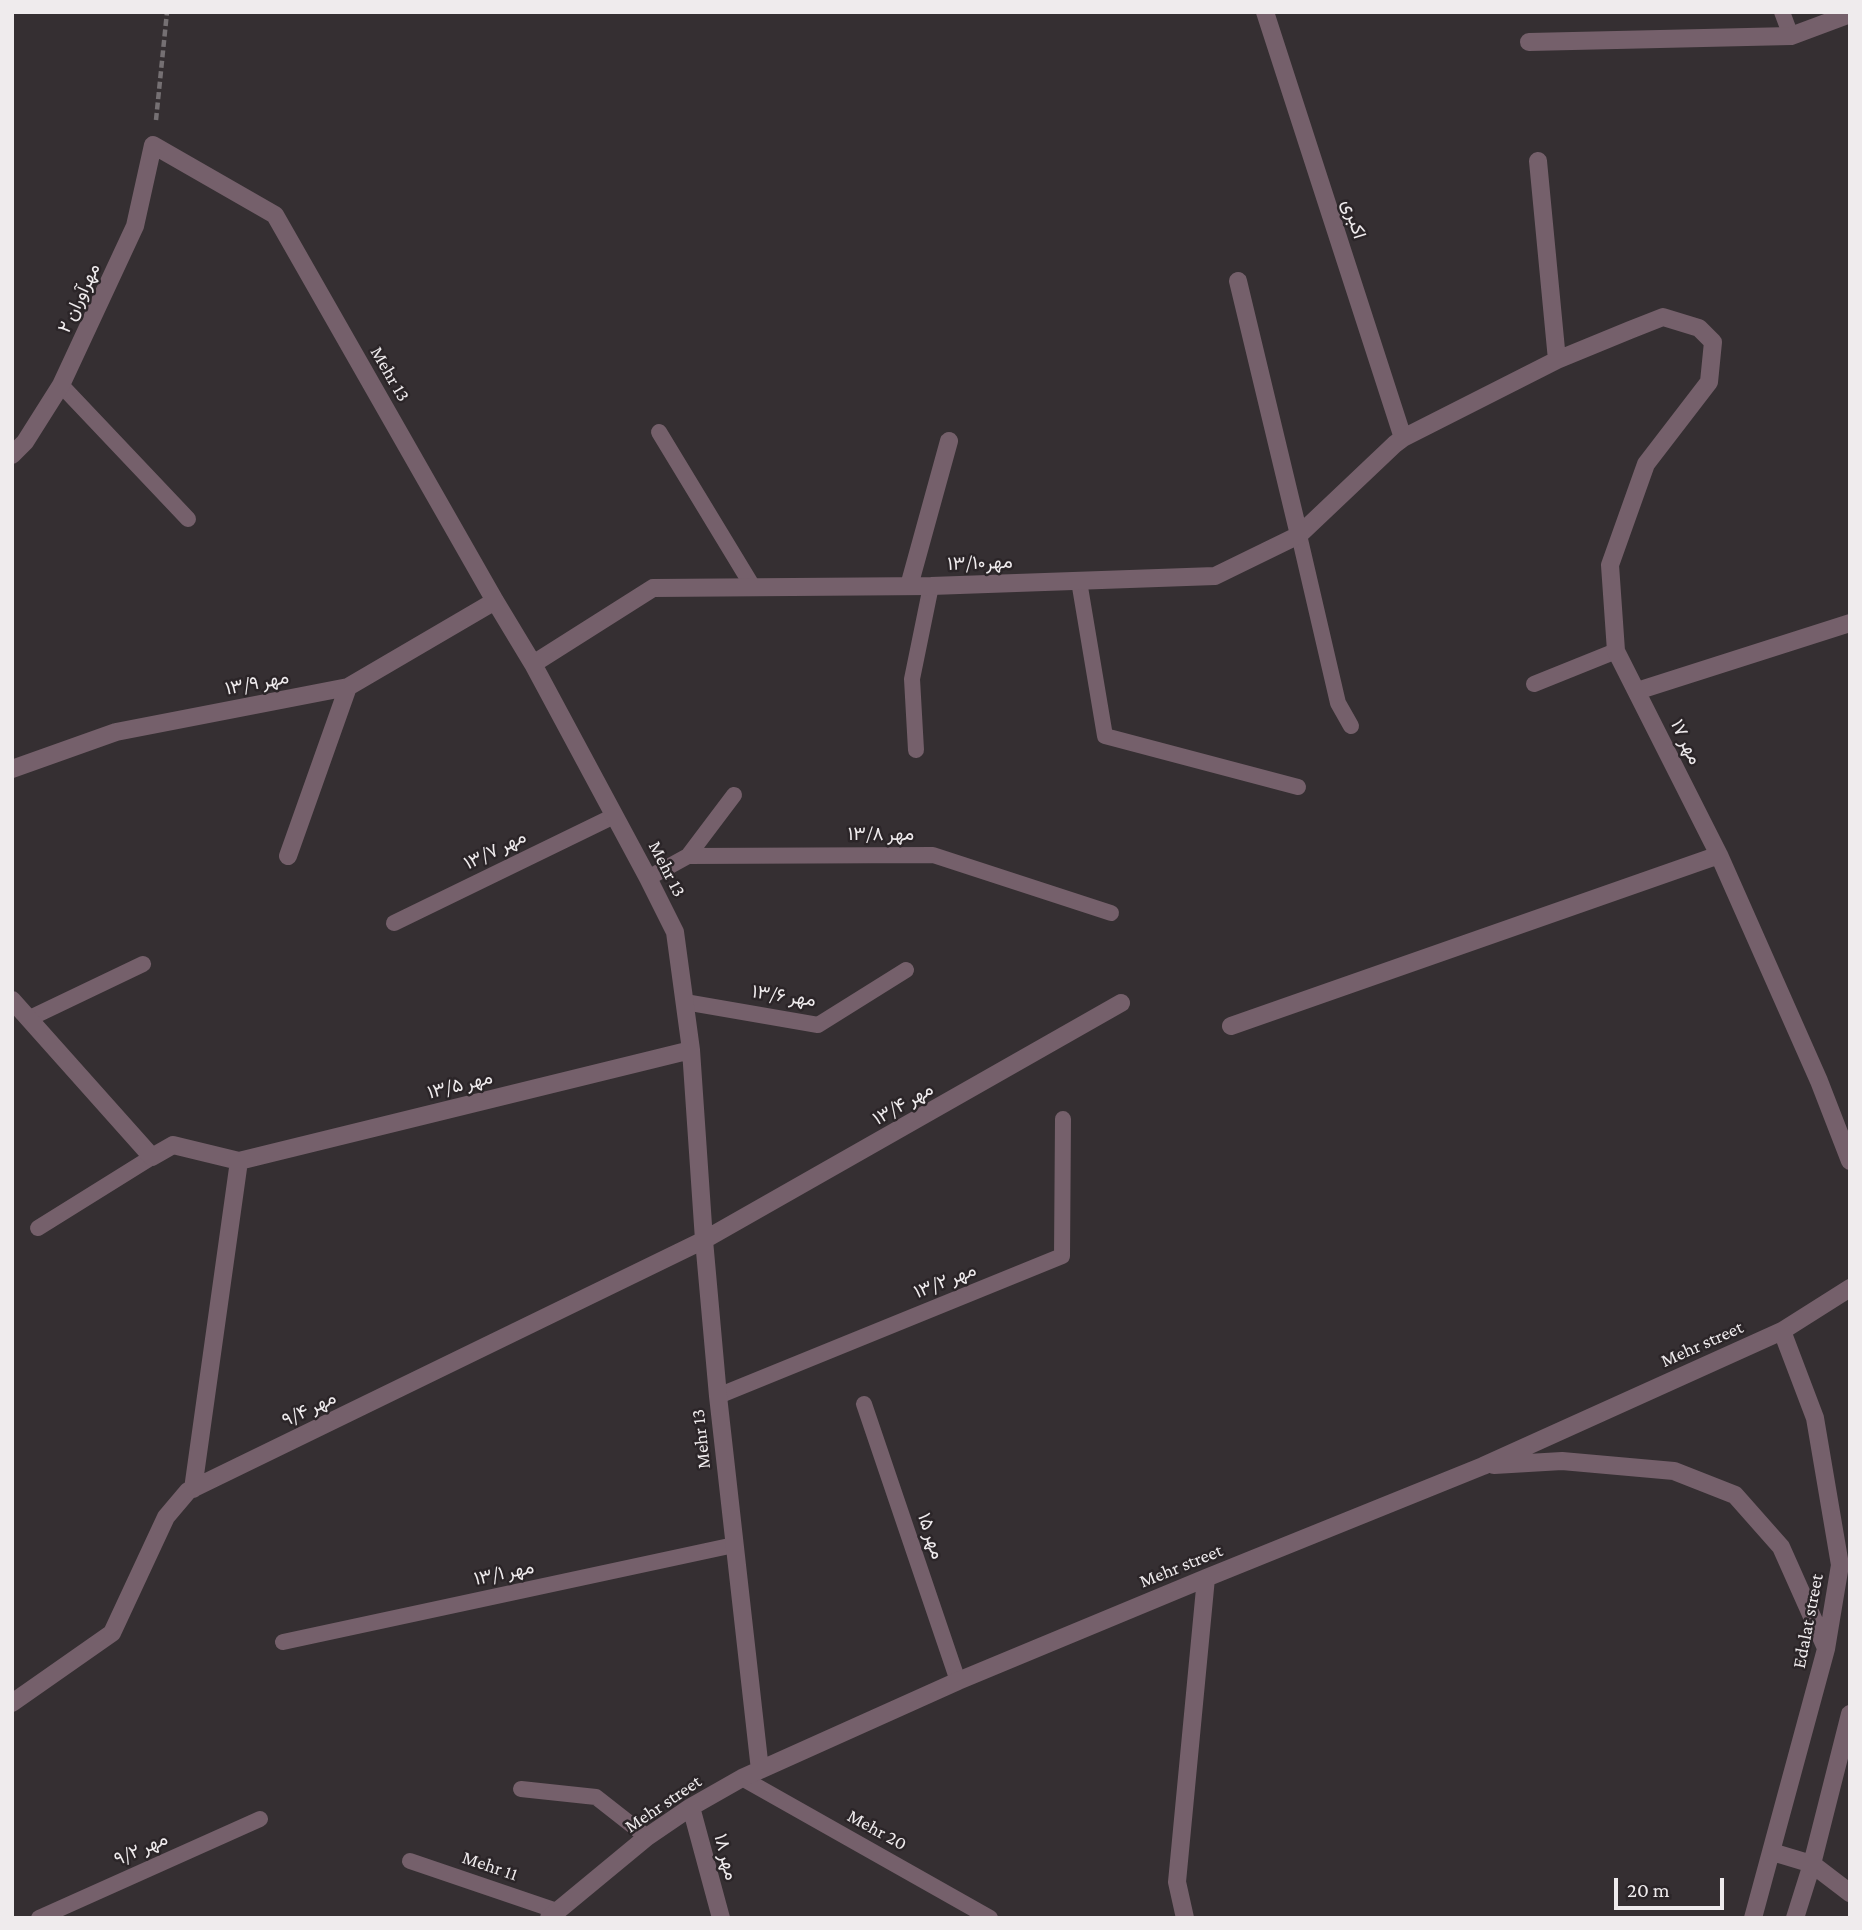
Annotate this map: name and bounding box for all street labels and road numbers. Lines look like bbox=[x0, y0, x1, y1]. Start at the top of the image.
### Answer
street label: اکبری bbox=[1337, 196, 1371, 242]
street label: مهرآوران ۲ bbox=[53, 259, 105, 337]
street label: Mehr 13 bbox=[365, 342, 415, 406]
street label: مهر۱۳/۱۰ bbox=[947, 550, 1013, 576]
street label: مهر ۱۳/۹ bbox=[223, 666, 291, 700]
street label: مهر ۱۷ bbox=[1665, 716, 1707, 768]
street label: مهر ۱۳/۸ bbox=[848, 823, 914, 845]
street label: مهر ۱۳/۷ bbox=[460, 825, 530, 875]
street label: Mehr 13 bbox=[643, 837, 691, 901]
street label: مهر ۱۳/۶ bbox=[750, 980, 818, 1012]
street label: مهر ۱۳/۵ bbox=[425, 1066, 495, 1104]
street label: مهر ۱۳/۴ bbox=[869, 1078, 937, 1130]
street label: مهر ۱۳/۲ bbox=[910, 1258, 980, 1304]
street label: Mehr street bbox=[1657, 1316, 1747, 1372]
street label: مهر ۹/۴ bbox=[278, 1386, 340, 1432]
street label: Mehr 13 bbox=[687, 1408, 715, 1470]
street label: مهر ۱۵ bbox=[913, 1510, 949, 1562]
street label: Mehr street bbox=[1136, 1539, 1226, 1593]
street label: مهر ۱۳/۱ bbox=[472, 1556, 536, 1590]
street label: Edalat street bbox=[1788, 1572, 1828, 1670]
street label: Mehr street bbox=[620, 1770, 706, 1838]
street label: Mehr 20 bbox=[843, 1804, 911, 1856]
street label: مهر ۹/۲ bbox=[111, 1827, 171, 1871]
street label: مهر ۱۸ bbox=[709, 1831, 743, 1883]
street label: Mehr 11 bbox=[459, 1846, 521, 1886]

